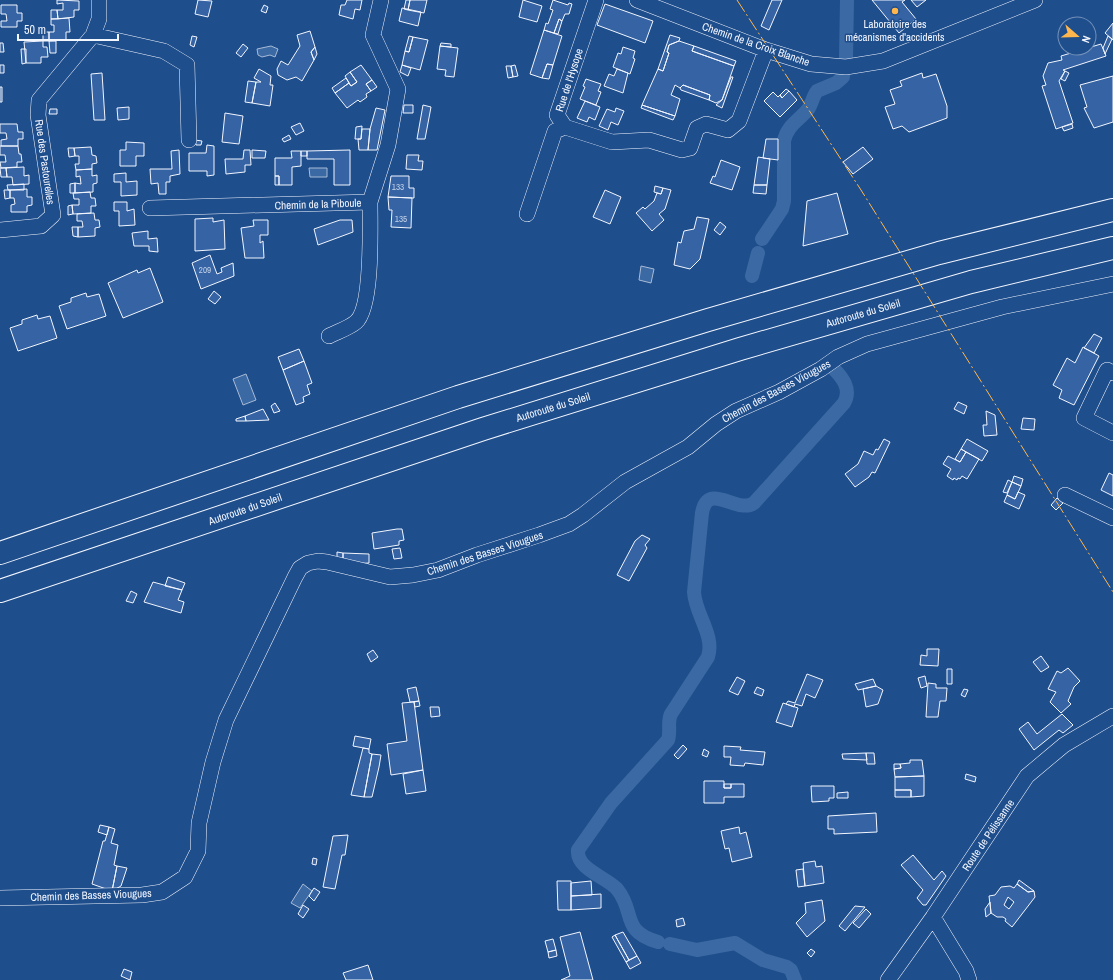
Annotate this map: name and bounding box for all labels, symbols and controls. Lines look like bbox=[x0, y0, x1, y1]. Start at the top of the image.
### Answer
marker: Laboratoire des mécanismes d'accidents bbox=[890, 6, 900, 16]
scale bar bbox=[18, 16, 118, 42]
north arrow bbox=[1057, 16, 1097, 56]
place label: Laboratoire des mécanismes d'accidents bbox=[846, 17, 945, 44]
street label: Chemin de la Croix Blanche bbox=[700, 19, 812, 69]
text: 50 m bbox=[24, 22, 46, 38]
text: N bbox=[1079, 34, 1094, 45]
street label: Rue de l'Hysope bbox=[552, 46, 586, 114]
street label: Rue des Pastourelles bbox=[32, 119, 58, 206]
house number: 133 bbox=[392, 181, 404, 193]
street label: Chemin de la Piboule bbox=[274, 195, 362, 213]
house number: 135 bbox=[395, 213, 407, 225]
house number: 209 bbox=[199, 264, 211, 276]
street label: Autoroute du Soleil bbox=[823, 296, 902, 331]
street label: Chemin des Basses Viougues bbox=[719, 356, 833, 426]
street label: Autoroute du Soleil bbox=[513, 389, 592, 425]
street label: Autoroute du Soleil bbox=[205, 490, 284, 528]
street label: Chemin des Basses Viougues bbox=[425, 527, 545, 578]
street label: Route de Pélissanne bbox=[959, 796, 1017, 874]
street label: Chemin des Basses Viougues bbox=[30, 886, 152, 904]

